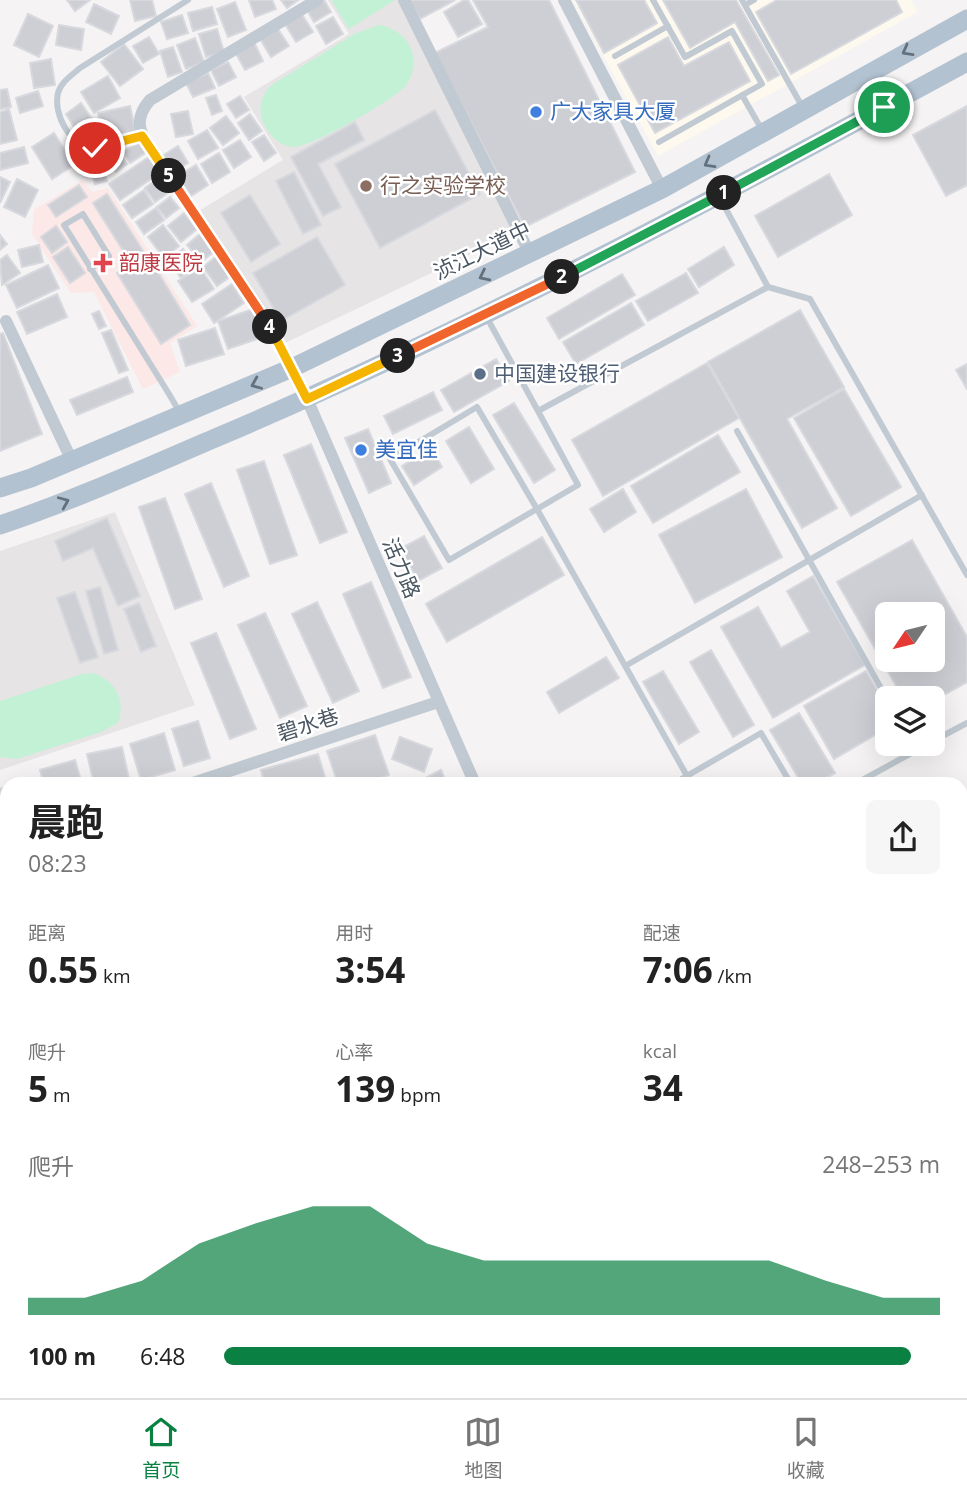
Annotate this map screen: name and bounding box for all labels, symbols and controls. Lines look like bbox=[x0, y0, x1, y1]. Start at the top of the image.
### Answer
one-way arrow bbox=[902, 43, 915, 56]
pin bbox=[854, 77, 914, 137]
icon: arrive bbox=[865, 88, 903, 126]
place label: 广大家具大厦 bbox=[550, 97, 676, 125]
marker: 广大家具大厦 bbox=[528, 104, 544, 120]
pin bbox=[65, 118, 125, 178]
icon: check bbox=[76, 129, 114, 167]
one-way arrow bbox=[704, 155, 716, 168]
pin: 5 bbox=[152, 158, 186, 194]
text: 5 bbox=[163, 162, 174, 188]
place label: 行之实验学校 bbox=[380, 171, 506, 199]
pin: 1 bbox=[706, 176, 742, 210]
marker: 行之实验学校 bbox=[358, 178, 374, 194]
text: 1 bbox=[718, 179, 729, 205]
street label: 浈江大道中 bbox=[428, 215, 535, 286]
place label: 韶康医院 bbox=[119, 248, 203, 276]
marker: 韶康医院 bbox=[93, 253, 113, 273]
pin: 2 bbox=[544, 260, 580, 294]
text: 2 bbox=[556, 263, 567, 289]
one-way arrow bbox=[479, 268, 491, 282]
pin: 4 bbox=[252, 310, 288, 344]
text: 4 bbox=[264, 313, 275, 339]
pin: 3 bbox=[380, 338, 416, 374]
text: 3 bbox=[392, 342, 403, 368]
place label: 中国建设银行 bbox=[494, 359, 620, 387]
marker: 中国建设银行 bbox=[472, 366, 488, 382]
one-way arrow bbox=[251, 375, 263, 389]
place label: 美宜佳 bbox=[375, 435, 438, 463]
marker: 美宜佳 bbox=[353, 442, 369, 458]
one-way arrow bbox=[57, 496, 70, 510]
street label: 活力路 bbox=[377, 533, 427, 602]
north arrow bbox=[875, 602, 945, 672]
map controls bbox=[875, 602, 945, 756]
button: layers bbox=[875, 686, 945, 756]
street label: 碧水巷 bbox=[273, 701, 342, 747]
text: 晨跑 bbox=[28, 795, 104, 847]
button: share bbox=[866, 800, 940, 874]
text: 08:23 bbox=[28, 847, 87, 879]
text: 距离 bbox=[28, 920, 66, 946]
text: 用时 bbox=[335, 920, 373, 946]
text: 配速 bbox=[643, 920, 681, 946]
text: 0.55 bbox=[28, 946, 98, 993]
text: 3:54 bbox=[335, 946, 405, 993]
text: 7:06 bbox=[643, 946, 713, 993]
text: km bbox=[98, 963, 131, 989]
text: /km bbox=[713, 963, 752, 989]
text: kcal bbox=[643, 1038, 677, 1064]
text: 爬升 bbox=[28, 1039, 66, 1065]
text: 心率 bbox=[335, 1039, 373, 1065]
text: 34 bbox=[643, 1064, 683, 1111]
text: 5 bbox=[28, 1065, 48, 1112]
text: 139 bbox=[335, 1065, 395, 1112]
text: m bbox=[48, 1082, 71, 1108]
text: bpm bbox=[395, 1082, 441, 1108]
text: 248–253 m bbox=[822, 1148, 940, 1180]
text: 爬升 bbox=[28, 1150, 74, 1182]
text: 100 m bbox=[28, 1340, 96, 1372]
text: 6:48 bbox=[140, 1340, 186, 1372]
tab: 首页 bbox=[142, 1413, 180, 1483]
tab: 地图 bbox=[464, 1413, 503, 1483]
tab: 收藏 bbox=[787, 1413, 825, 1483]

